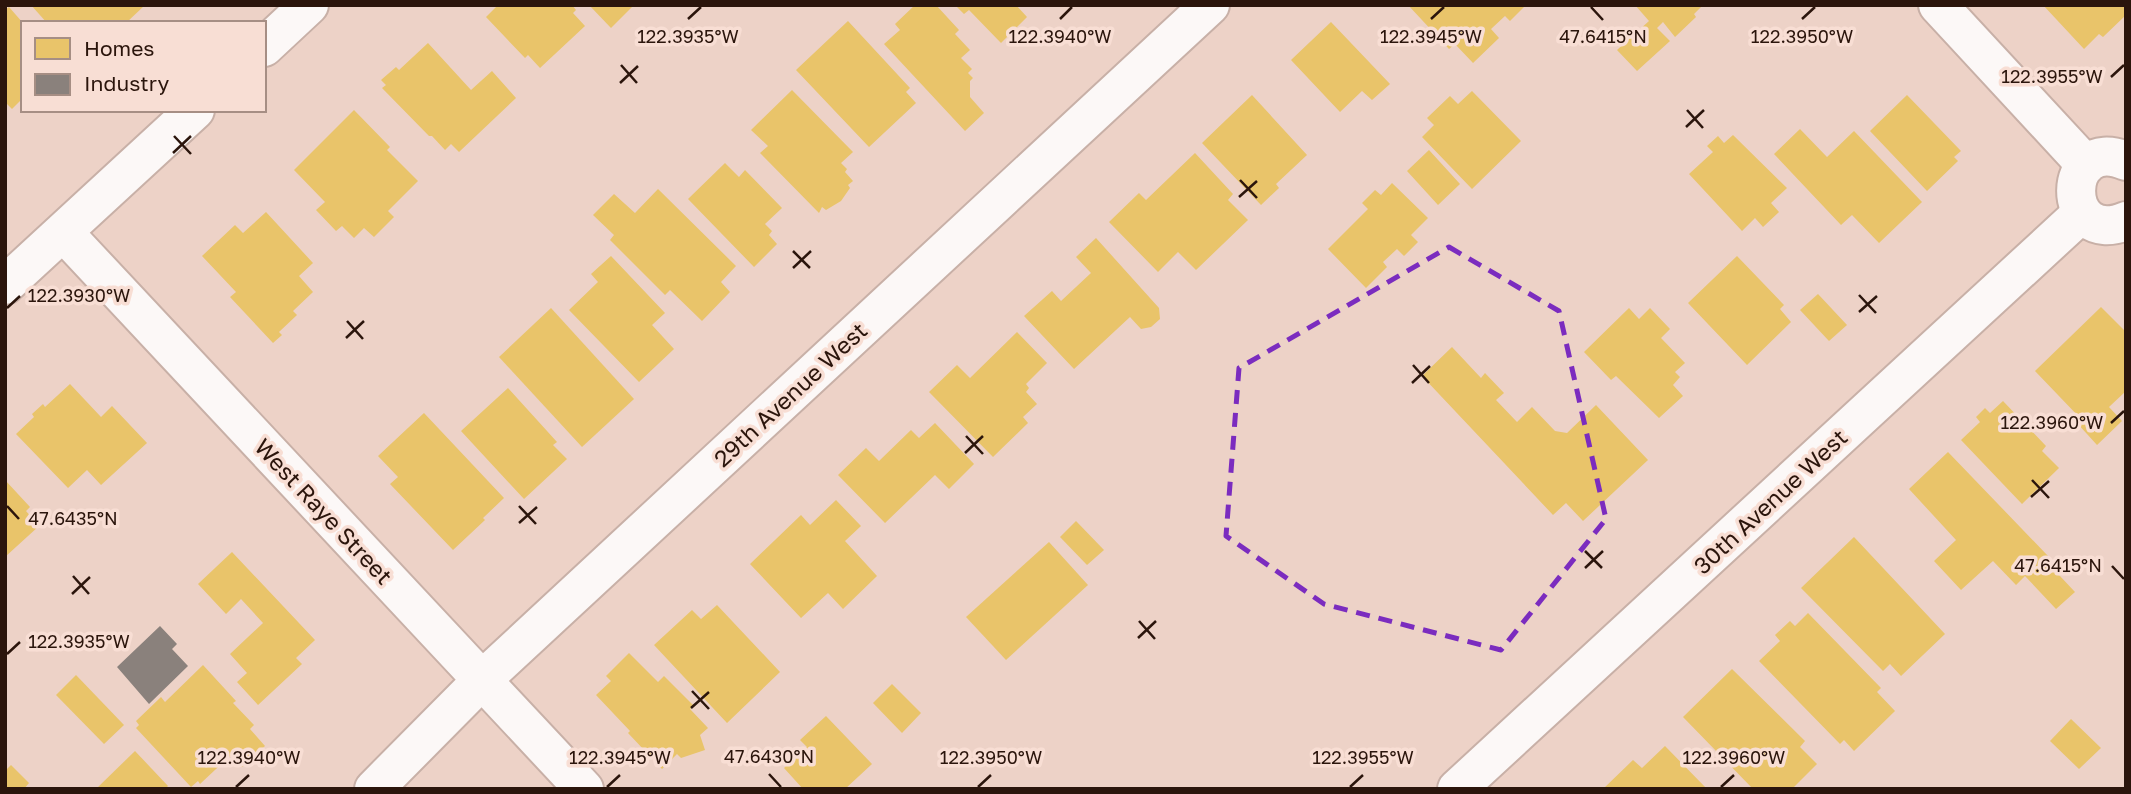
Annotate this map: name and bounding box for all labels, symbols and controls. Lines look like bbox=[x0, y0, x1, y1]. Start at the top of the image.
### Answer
legend bbox=[21, 21, 266, 112]
text: 122.3935°W bbox=[637, 25, 739, 47]
text: 122.3940°W bbox=[1009, 25, 1111, 47]
text: 122.3945°W bbox=[1380, 25, 1482, 47]
text: 47.6415°N bbox=[1559, 25, 1647, 47]
text: 122.3950°W bbox=[1751, 25, 1853, 47]
text: Homes bbox=[84, 35, 154, 61]
text: 122.3955°W bbox=[2001, 65, 2103, 87]
text: Industry bbox=[84, 70, 169, 96]
text: 122.3930°W bbox=[28, 284, 130, 306]
street label: 29th Avenue West bbox=[708, 316, 872, 472]
text: 122.3960°W bbox=[2001, 411, 2103, 433]
street label: 30th Avenue West bbox=[1687, 423, 1853, 579]
street label: West Raye Street bbox=[249, 432, 399, 590]
text: 47.6435°N bbox=[28, 507, 118, 529]
text: 47.6415°N bbox=[2014, 554, 2102, 576]
text: 122.3935°W bbox=[28, 630, 130, 652]
text: 47.6430°N bbox=[724, 745, 814, 767]
text: 122.3940°W bbox=[198, 746, 300, 768]
text: 122.3945°W bbox=[569, 746, 671, 768]
text: 122.3950°W bbox=[940, 746, 1042, 768]
text: 122.3955°W bbox=[1312, 746, 1414, 768]
text: 122.3960°W bbox=[1683, 746, 1785, 768]

